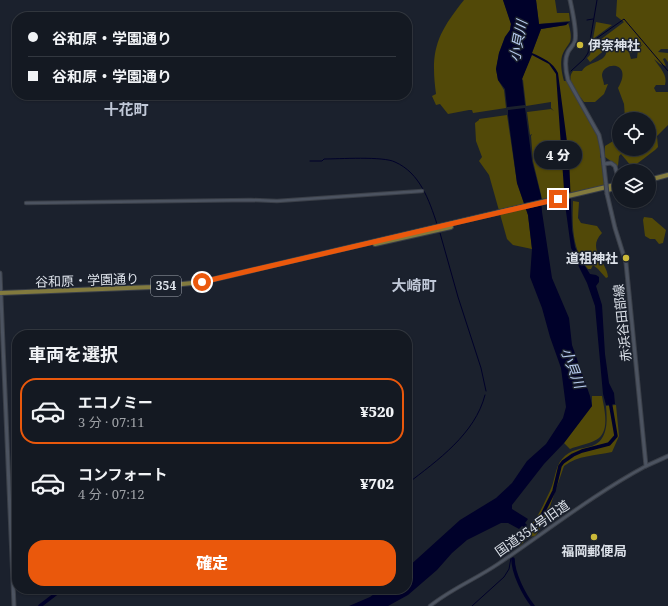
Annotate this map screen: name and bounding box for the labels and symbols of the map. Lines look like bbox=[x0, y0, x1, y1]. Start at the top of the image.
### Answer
water label: 小貝川 bbox=[504, 17, 531, 63]
place label: 伊奈神社 bbox=[588, 36, 640, 54]
marker: 伊奈神社 bbox=[575, 40, 585, 50]
district label: 十花町 bbox=[103, 99, 149, 119]
callout: 4 分 bbox=[534, 141, 582, 169]
route end bbox=[549, 190, 567, 208]
place label: 道祖神社 bbox=[566, 249, 618, 267]
marker: 道祖神社 bbox=[621, 253, 631, 263]
street label: 谷和原・学園通り bbox=[35, 269, 139, 291]
route start bbox=[193, 273, 211, 291]
district label: 大崎町 bbox=[391, 275, 437, 295]
road number: 354 bbox=[151, 276, 181, 296]
street label: 赤浜谷田部線 bbox=[609, 283, 635, 363]
water label: 小貝川 bbox=[557, 345, 591, 393]
street label: 国道354号旧道 bbox=[491, 496, 573, 560]
marker: 福岡郵便局 bbox=[589, 532, 599, 542]
place label: 福岡郵便局 bbox=[561, 542, 627, 560]

